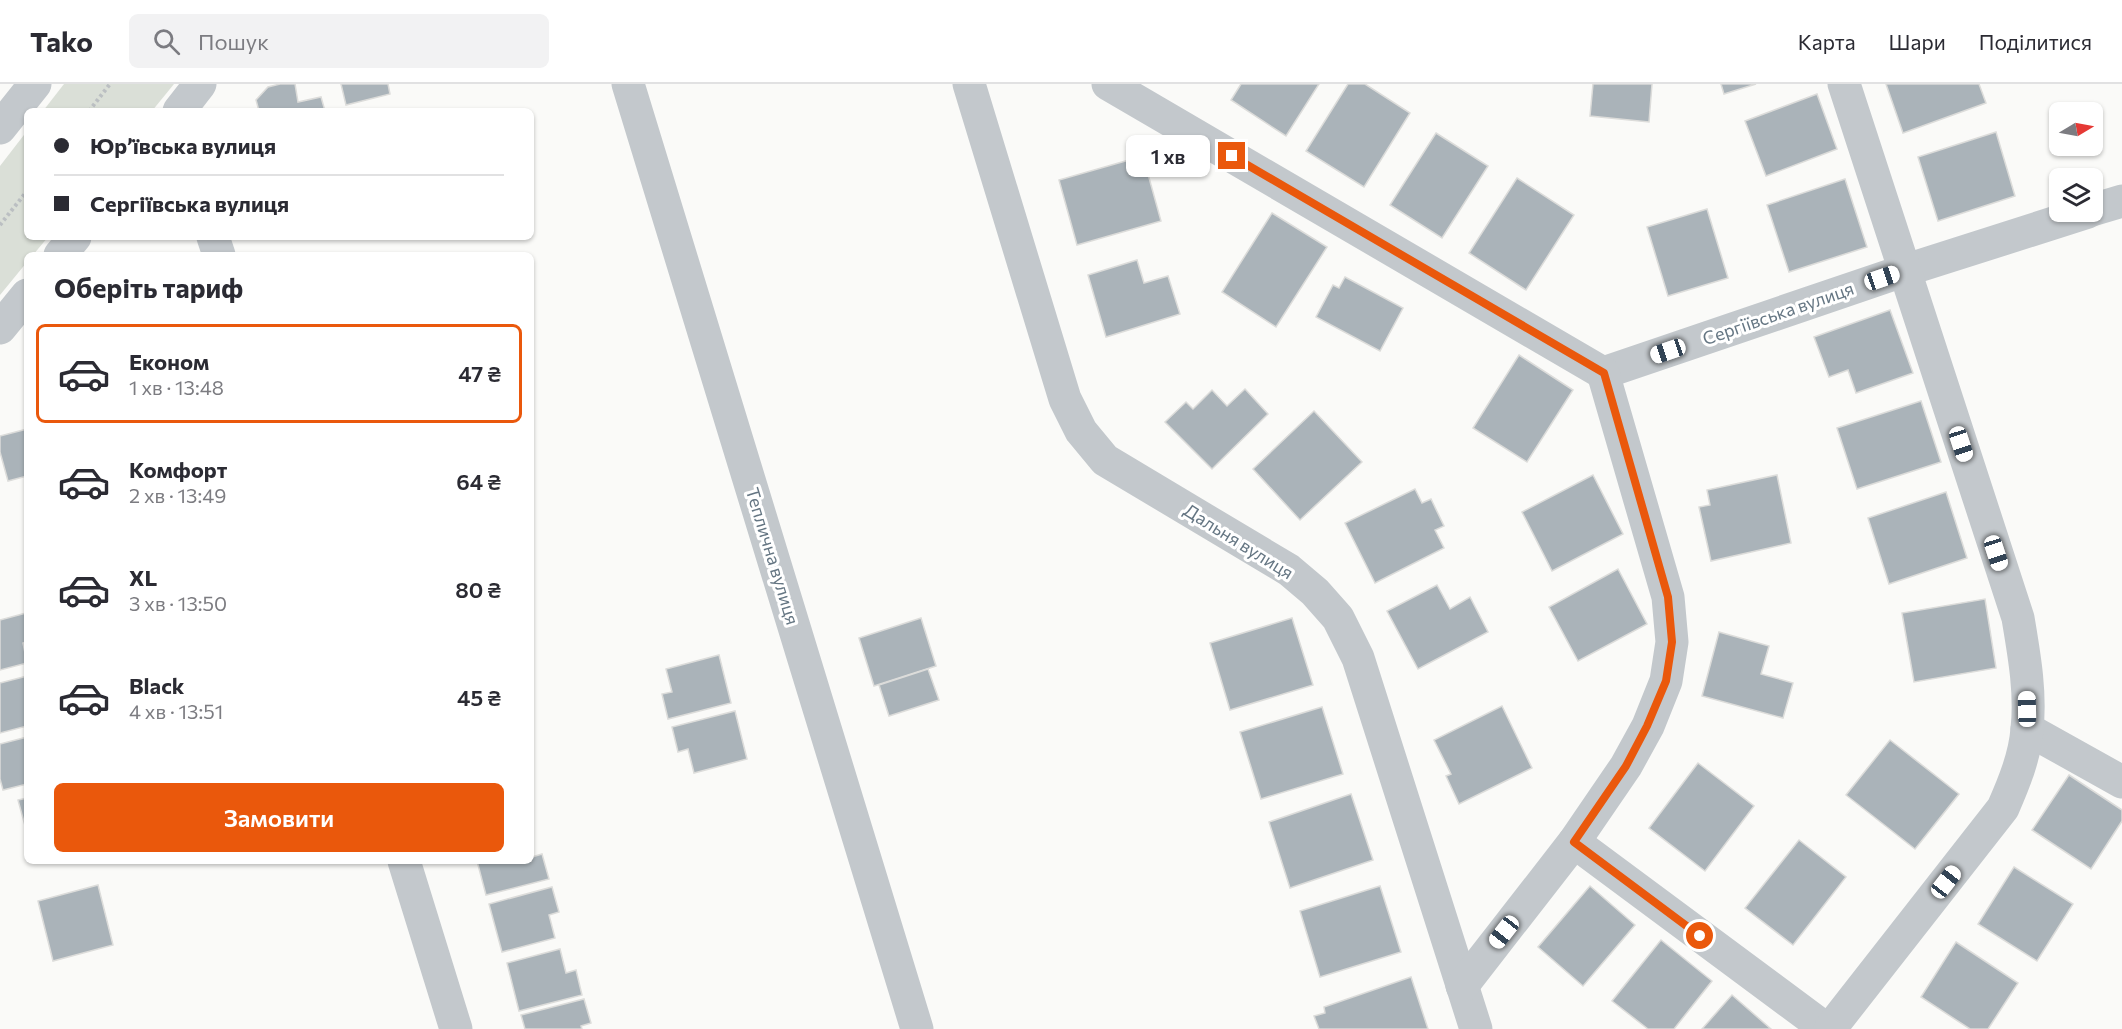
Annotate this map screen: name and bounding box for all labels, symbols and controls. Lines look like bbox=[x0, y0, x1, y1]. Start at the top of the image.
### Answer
search box bbox=[129, 14, 549, 68]
text: Tako bbox=[30, 24, 93, 58]
icon: search bbox=[150, 25, 183, 58]
text: Пошук bbox=[198, 28, 269, 55]
text: Карта bbox=[1798, 29, 1856, 54]
text: Шари bbox=[1889, 29, 1946, 54]
text: Поділитися bbox=[1979, 29, 2092, 54]
north arrow bbox=[2049, 102, 2103, 156]
map controls bbox=[2049, 102, 2103, 222]
text: Юрʼївська вулиця bbox=[90, 132, 276, 159]
callout: 1 хв bbox=[1127, 135, 1211, 177]
route end bbox=[1218, 142, 1245, 169]
text: 1 хв bbox=[1151, 144, 1185, 168]
button: layers bbox=[2049, 168, 2103, 222]
text: Сергіївська вулиця bbox=[90, 190, 289, 217]
car bbox=[1862, 264, 1902, 292]
text: Оберіть тариф bbox=[54, 271, 243, 304]
street label: Сергіївська вулиця bbox=[1699, 277, 1857, 349]
car bbox=[1648, 337, 1688, 365]
icon: car bbox=[57, 347, 111, 401]
text: Економ bbox=[129, 348, 209, 375]
text: 47 ₴ bbox=[458, 360, 501, 387]
text: 1 хв · 13:48 bbox=[129, 375, 224, 399]
car bbox=[1947, 424, 1975, 464]
icon: car bbox=[57, 455, 111, 509]
text: Комфорт bbox=[129, 456, 227, 483]
text: 64 ₴ bbox=[456, 468, 501, 495]
text: 2 хв · 13:49 bbox=[129, 483, 226, 507]
street label: Теплична вулиця bbox=[742, 485, 804, 627]
street label: Дальня вулиця bbox=[1180, 499, 1298, 583]
car bbox=[1982, 533, 2010, 573]
icon: car bbox=[57, 563, 111, 617]
text: XL bbox=[129, 564, 157, 591]
text: 80 ₴ bbox=[455, 576, 501, 603]
text: 3 хв · 13:50 bbox=[129, 591, 227, 615]
icon: car bbox=[57, 671, 111, 725]
text: Black bbox=[129, 672, 184, 699]
text: 45 ₴ bbox=[457, 684, 501, 711]
car bbox=[2018, 691, 2036, 727]
text: 4 хв · 13:51 bbox=[129, 699, 223, 723]
button: Замовити bbox=[54, 783, 504, 852]
car bbox=[1928, 862, 1964, 902]
car bbox=[1486, 912, 1522, 952]
route start bbox=[1686, 922, 1713, 949]

